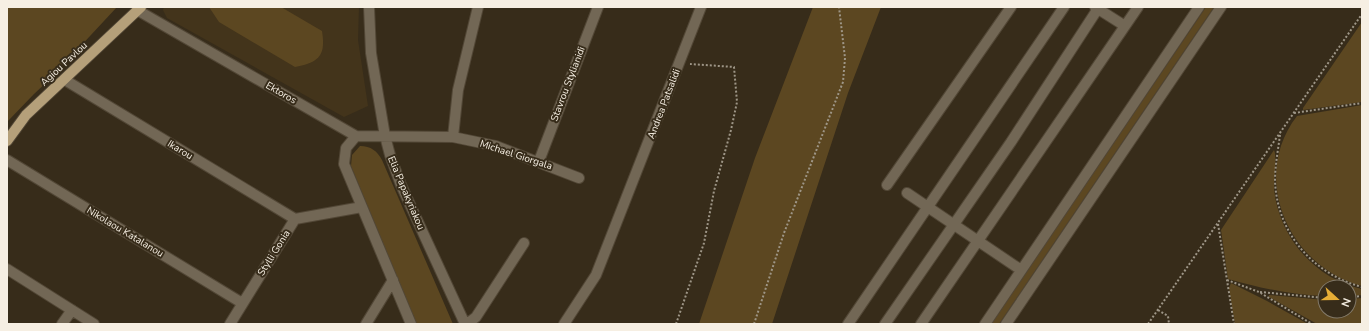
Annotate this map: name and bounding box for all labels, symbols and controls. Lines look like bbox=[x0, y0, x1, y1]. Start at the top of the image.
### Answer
street label: Agiou Pavlou bbox=[37, 39, 91, 89]
street label: Stavrou Stylianidi bbox=[547, 45, 589, 123]
street label: Andrea Patsalidi bbox=[644, 67, 684, 141]
street label: Ektoros bbox=[263, 79, 299, 108]
street label: Ikarou bbox=[165, 137, 195, 163]
street label: Michael Giorgala bbox=[478, 137, 554, 173]
street label: Elia Papakyriakou bbox=[384, 154, 428, 232]
street label: Nikolaou Katalanou bbox=[84, 203, 166, 261]
street label: Stylli Gonia bbox=[254, 227, 294, 279]
north arrow bbox=[1317, 279, 1357, 319]
text: N bbox=[1337, 296, 1354, 309]

